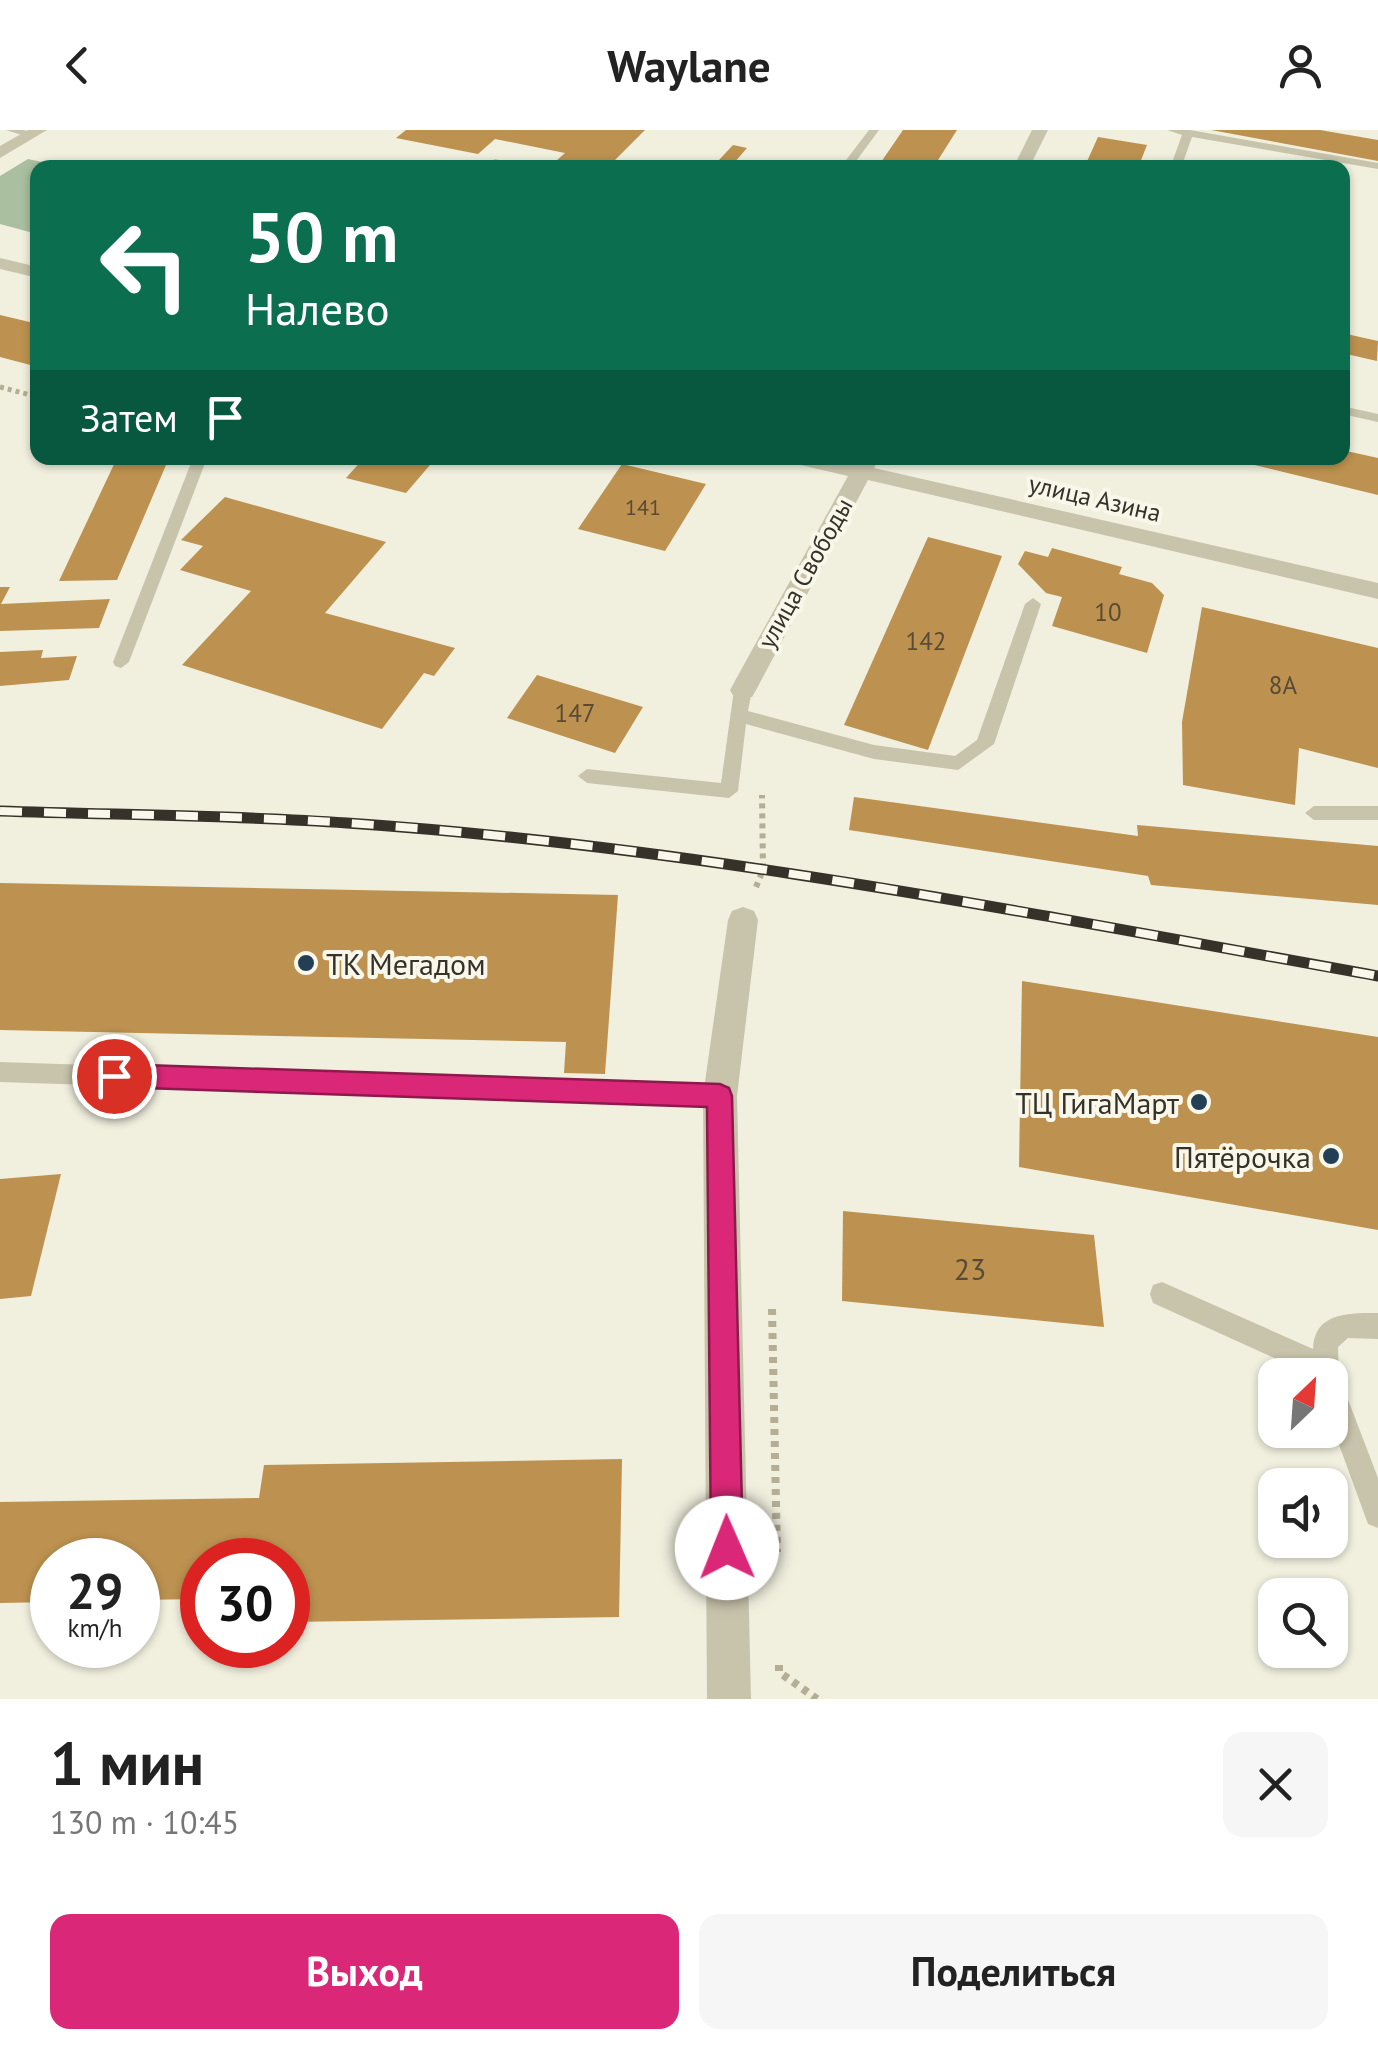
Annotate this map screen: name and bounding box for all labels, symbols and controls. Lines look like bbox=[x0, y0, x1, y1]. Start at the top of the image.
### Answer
text: Waylane bbox=[607, 36, 771, 94]
icon: back bbox=[50, 38, 105, 93]
icon: person bbox=[1273, 38, 1328, 93]
text: 50 m bbox=[245, 191, 398, 281]
icon: left bbox=[80, 200, 210, 330]
text: Налево bbox=[245, 279, 390, 337]
icon: arrive bbox=[198, 390, 253, 445]
text: Затем bbox=[80, 393, 178, 442]
street label: улица Азина bbox=[1026, 467, 1164, 529]
street label: улица Свободы bbox=[750, 492, 860, 654]
house number: 141 bbox=[625, 493, 661, 521]
house number: 10 bbox=[1094, 596, 1122, 628]
house number: 142 bbox=[906, 625, 946, 657]
house number: 8А bbox=[1269, 669, 1297, 701]
house number: 147 bbox=[555, 697, 595, 729]
place label: ТК Мегадом bbox=[326, 944, 486, 983]
marker: ТК Мегадом bbox=[295, 952, 317, 974]
pin bbox=[72, 1034, 157, 1119]
icon: arrive bbox=[87, 1049, 142, 1104]
place label: ТЦ ГигаМарт bbox=[1015, 1083, 1179, 1122]
marker: ТЦ ГигаМарт bbox=[1188, 1091, 1210, 1113]
place label: Пятёрочка bbox=[1174, 1137, 1311, 1176]
marker: Пятёрочка bbox=[1320, 1145, 1342, 1167]
house number: 23 bbox=[954, 1249, 986, 1288]
north arrow bbox=[1258, 1358, 1348, 1448]
map controls bbox=[1258, 1358, 1348, 1668]
button: sound bbox=[1258, 1468, 1348, 1558]
position arrow bbox=[675, 1496, 779, 1600]
speed limit sign: 30 bbox=[180, 1538, 310, 1668]
text: 29 bbox=[67, 1558, 123, 1623]
button: search bbox=[1258, 1578, 1348, 1668]
text: km/h bbox=[68, 1612, 122, 1644]
text: 1 мин bbox=[50, 1724, 204, 1802]
button: close bbox=[1223, 1732, 1328, 1837]
text: 130 m · 10:45 bbox=[50, 1801, 239, 1843]
button: Выход bbox=[50, 1914, 679, 2029]
button: Поделиться bbox=[699, 1914, 1328, 2029]

